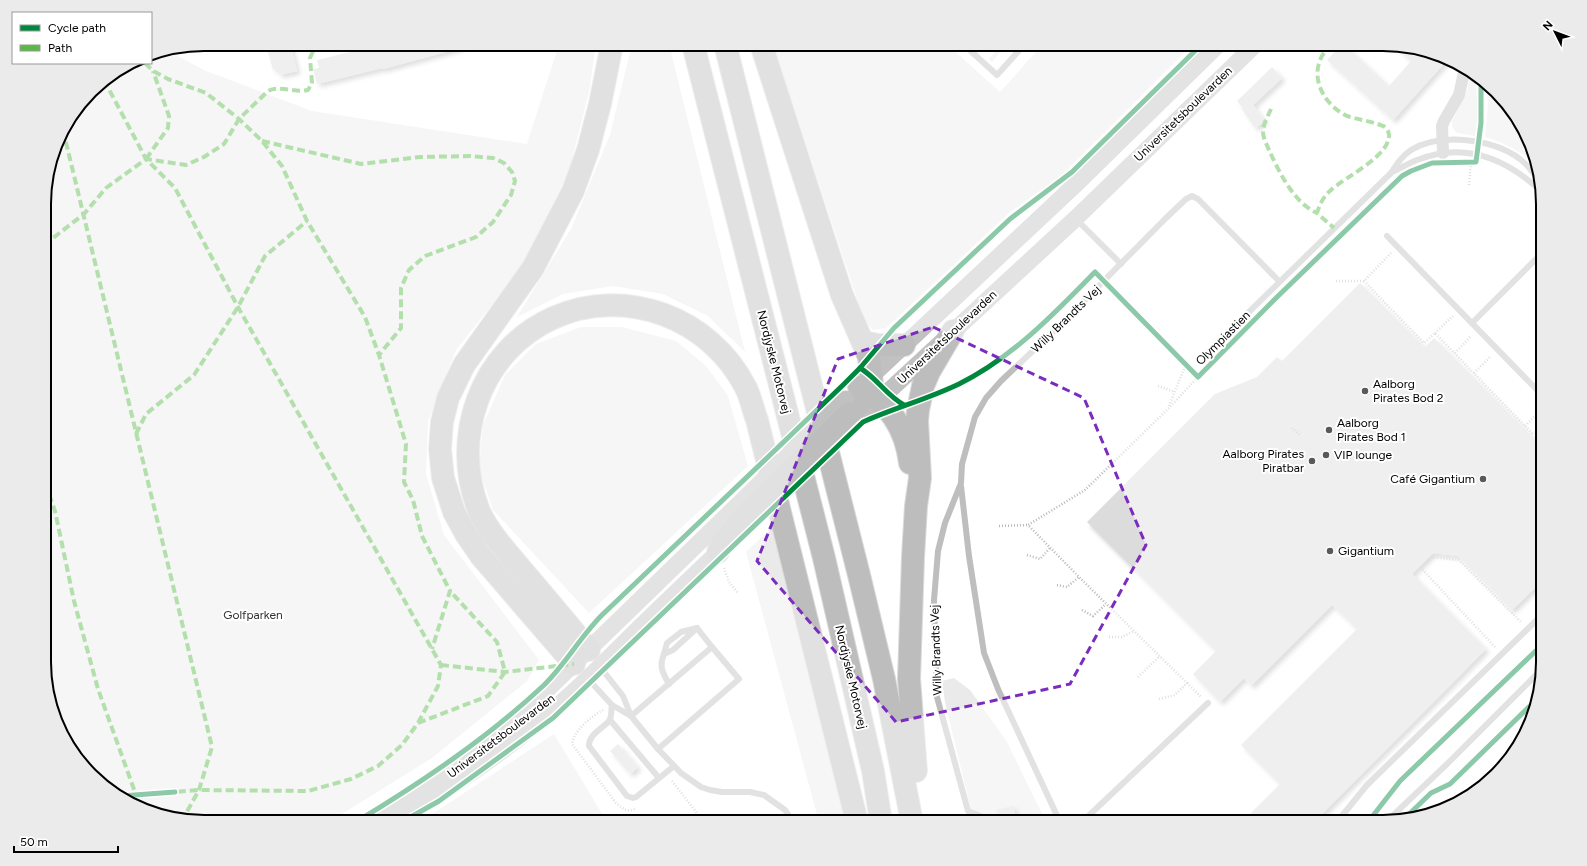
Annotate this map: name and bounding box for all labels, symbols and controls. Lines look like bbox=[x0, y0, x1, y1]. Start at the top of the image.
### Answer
legend bbox=[12, 12, 152, 64]
north arrow bbox=[1535, 12, 1575, 52]
text: N bbox=[1540, 18, 1556, 33]
text: Cycle path bbox=[48, 21, 106, 35]
text: Path bbox=[48, 41, 72, 55]
street label: Universitetsboulevarden bbox=[1131, 63, 1235, 164]
street label: Willy Brandts Vej bbox=[1028, 282, 1104, 356]
street label: Universitetsboulevarden bbox=[894, 287, 1000, 387]
street label: Olympiastien bbox=[1193, 308, 1253, 368]
street label: Nordjyske Motorvej bbox=[754, 309, 794, 415]
place label: Aalborg Pirates Bod 2 bbox=[1373, 377, 1444, 405]
marker: Aalborg Pirates Bod 2 bbox=[1360, 386, 1370, 396]
place label: Aalborg Pirates Bod 1 bbox=[1337, 416, 1406, 444]
marker: Aalborg Pirates Bod 1 bbox=[1324, 425, 1334, 435]
place label: Aalborg Pirates Piratbar bbox=[1223, 447, 1304, 475]
place label: VIP lounge bbox=[1334, 448, 1393, 462]
marker: VIP lounge bbox=[1321, 450, 1331, 460]
marker: Aalborg Pirates Piratbar bbox=[1307, 456, 1317, 466]
place label: Café Gigantium bbox=[1390, 472, 1475, 486]
marker: Café Gigantium bbox=[1478, 474, 1488, 484]
place label: Gigantium bbox=[1338, 544, 1394, 558]
marker: Gigantium bbox=[1325, 546, 1335, 556]
street label: Willy Brandts Vej bbox=[927, 604, 945, 696]
park label: Golfparken bbox=[223, 608, 283, 622]
street label: Nordjyske Motorvej bbox=[832, 624, 870, 730]
street label: Universitetsboulevarden bbox=[445, 691, 558, 781]
scale bar bbox=[14, 828, 118, 854]
text: 50 m bbox=[20, 835, 48, 849]

